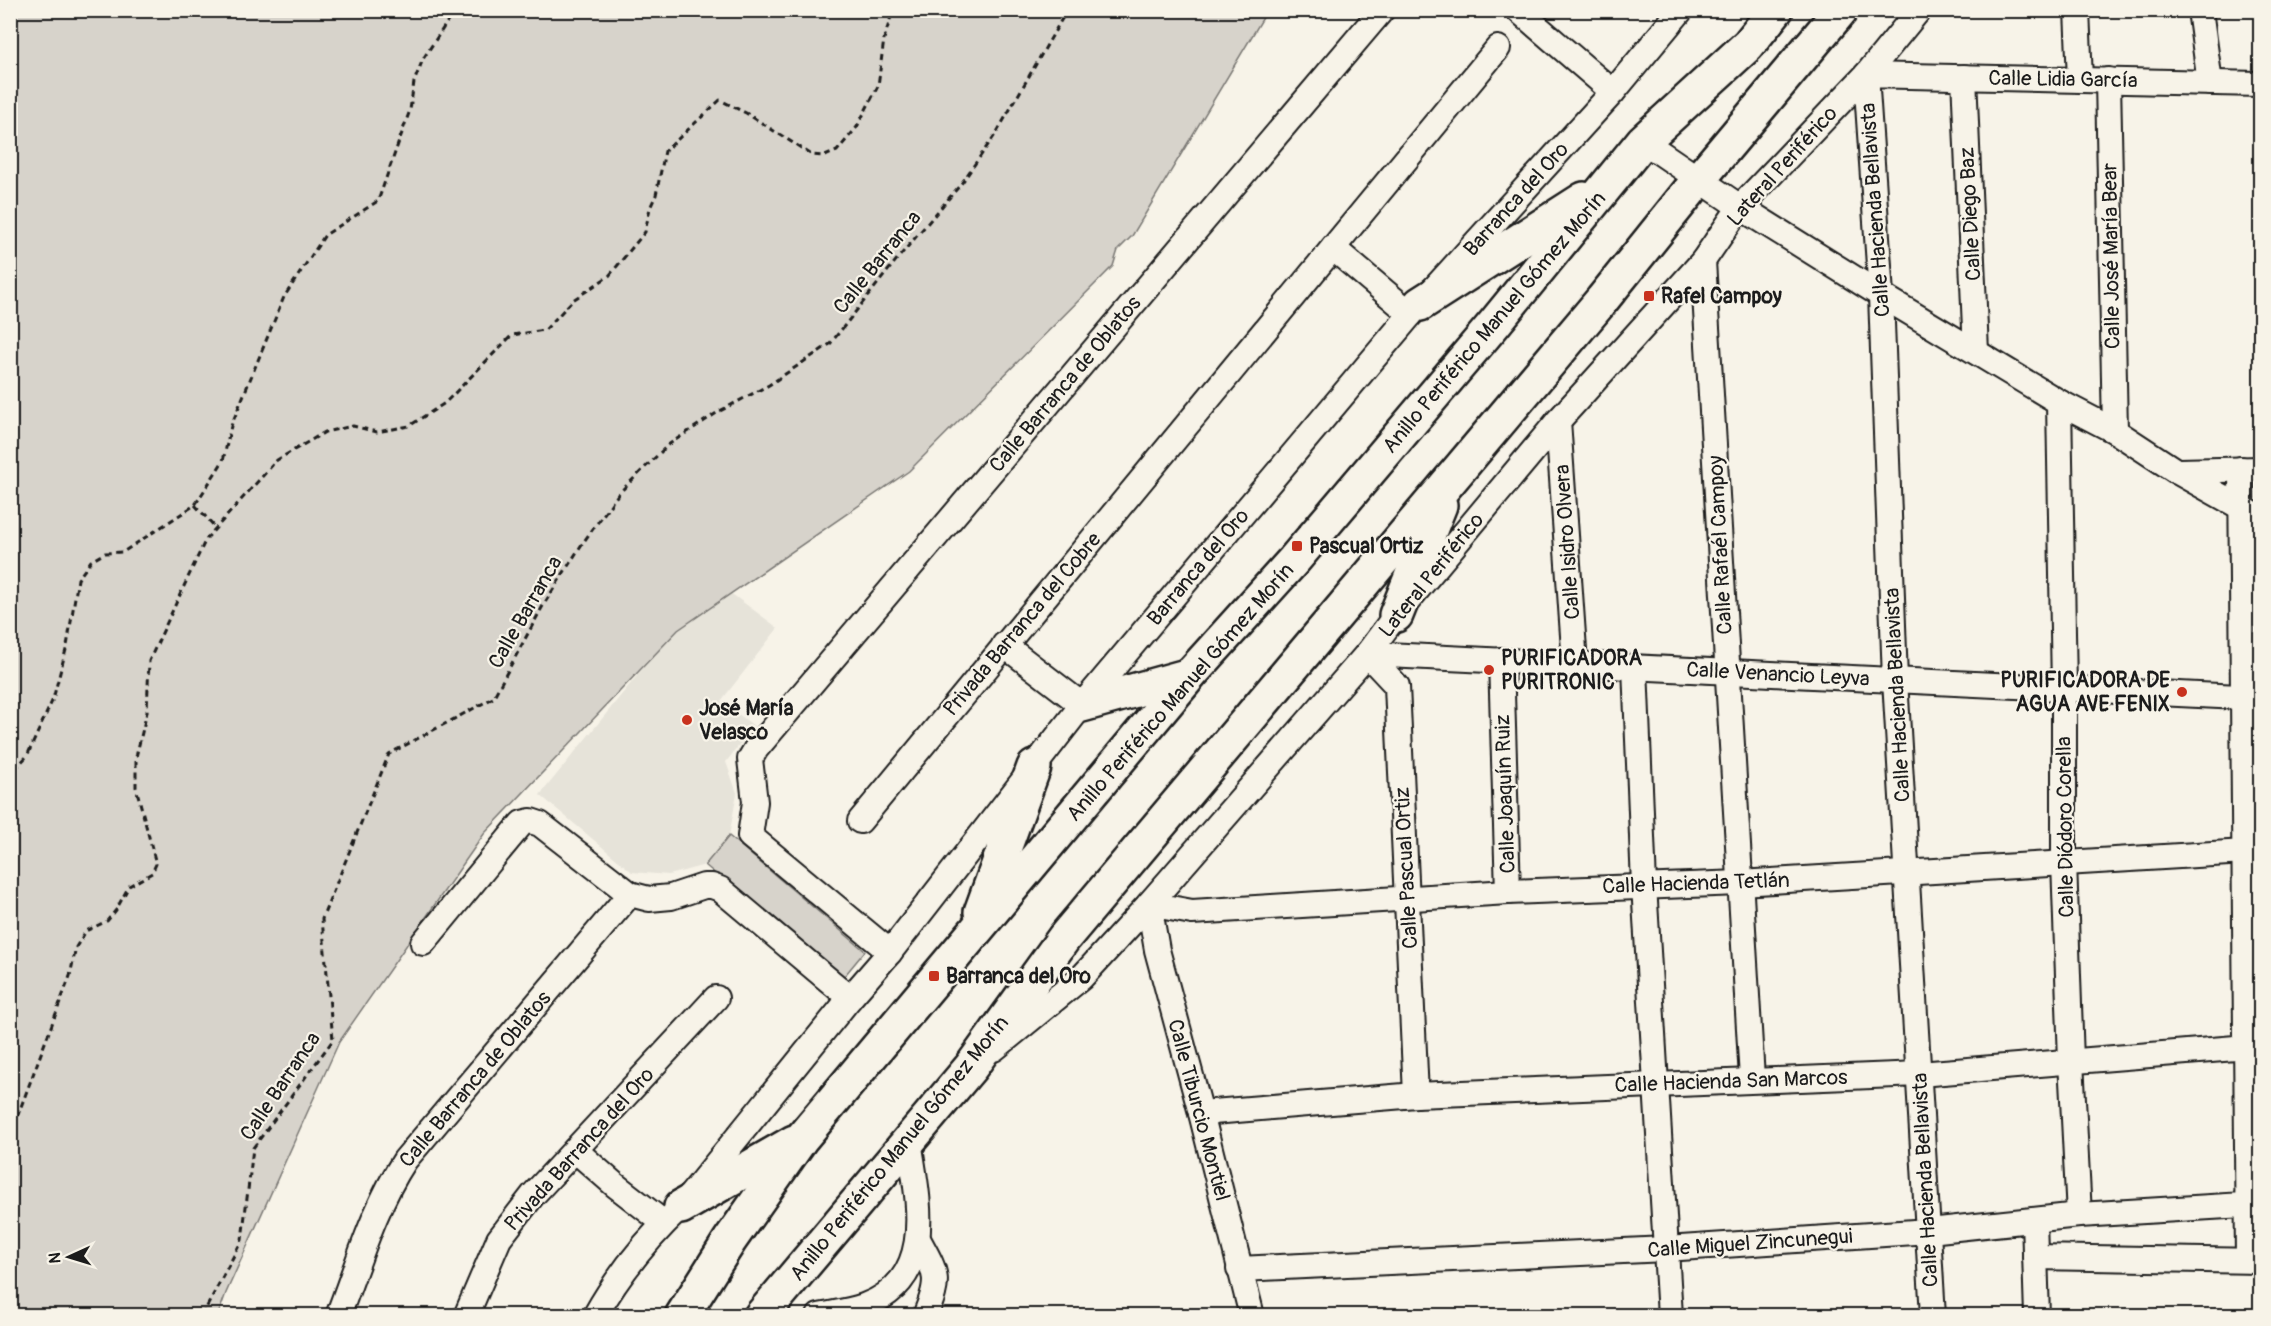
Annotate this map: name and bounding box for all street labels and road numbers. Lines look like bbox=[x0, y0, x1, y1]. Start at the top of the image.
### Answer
street label: Calle Lidia García bbox=[1988, 65, 2138, 94]
street label: Lateral Periférico bbox=[1721, 101, 1843, 232]
street label: Calle Hacienda Bellavista bbox=[1855, 102, 1896, 318]
street label: Barranca del Oro bbox=[1458, 137, 1575, 262]
street label: Calle Diego Baz bbox=[1954, 146, 1987, 282]
street label: Calle José María Bear bbox=[2096, 162, 2127, 349]
street label: Anillo Periférico Manuel Gómez Morín bbox=[1377, 186, 1612, 459]
street label: Calle Barranca bbox=[827, 205, 927, 320]
street label: Calle Barranca de Oblatos bbox=[983, 290, 1148, 478]
street label: Calle Rafaél Campoy bbox=[1702, 455, 1739, 635]
street label: Calle Isidro Olvera bbox=[1549, 464, 1586, 620]
street label: Barranca del Oro bbox=[1142, 503, 1255, 631]
street label: Lateral Periférico bbox=[1373, 507, 1490, 643]
street label: Privada Barranca del Cobre bbox=[938, 526, 1108, 722]
street label: Calle Barranca bbox=[482, 551, 569, 673]
street label: Anillo Periférico Manuel Gómez Morín bbox=[1061, 557, 1300, 827]
street label: Calle Hacienda Bellavista bbox=[1878, 587, 1917, 803]
street label: Calle Venancio Leyva bbox=[1686, 656, 1870, 693]
street label: Calle Joaquín Ruiz bbox=[1489, 714, 1522, 874]
street label: Calle Diódoro Corella bbox=[2050, 736, 2081, 918]
street label: Calle Pascual Ortiz bbox=[1389, 786, 1424, 950]
street label: Calle Hacienda Tetlán bbox=[1602, 867, 1790, 900]
street label: Calle Barranca de Oblatos bbox=[393, 985, 558, 1173]
street label: Anillo Periférico Manuel Gómez Morín bbox=[784, 1010, 1015, 1287]
street label: Calle Tiburcio Montiel bbox=[1161, 1016, 1236, 1204]
street label: Calle Barranca bbox=[234, 1027, 327, 1146]
street label: Privada Barranca del Oro bbox=[499, 1062, 660, 1237]
street label: Calle Hacienda San Marcos bbox=[1614, 1064, 1849, 1099]
street label: Calle Hacienda Bellavista bbox=[1906, 1072, 1945, 1288]
street label: Calle Miguel Zincunegui bbox=[1647, 1223, 1854, 1264]

